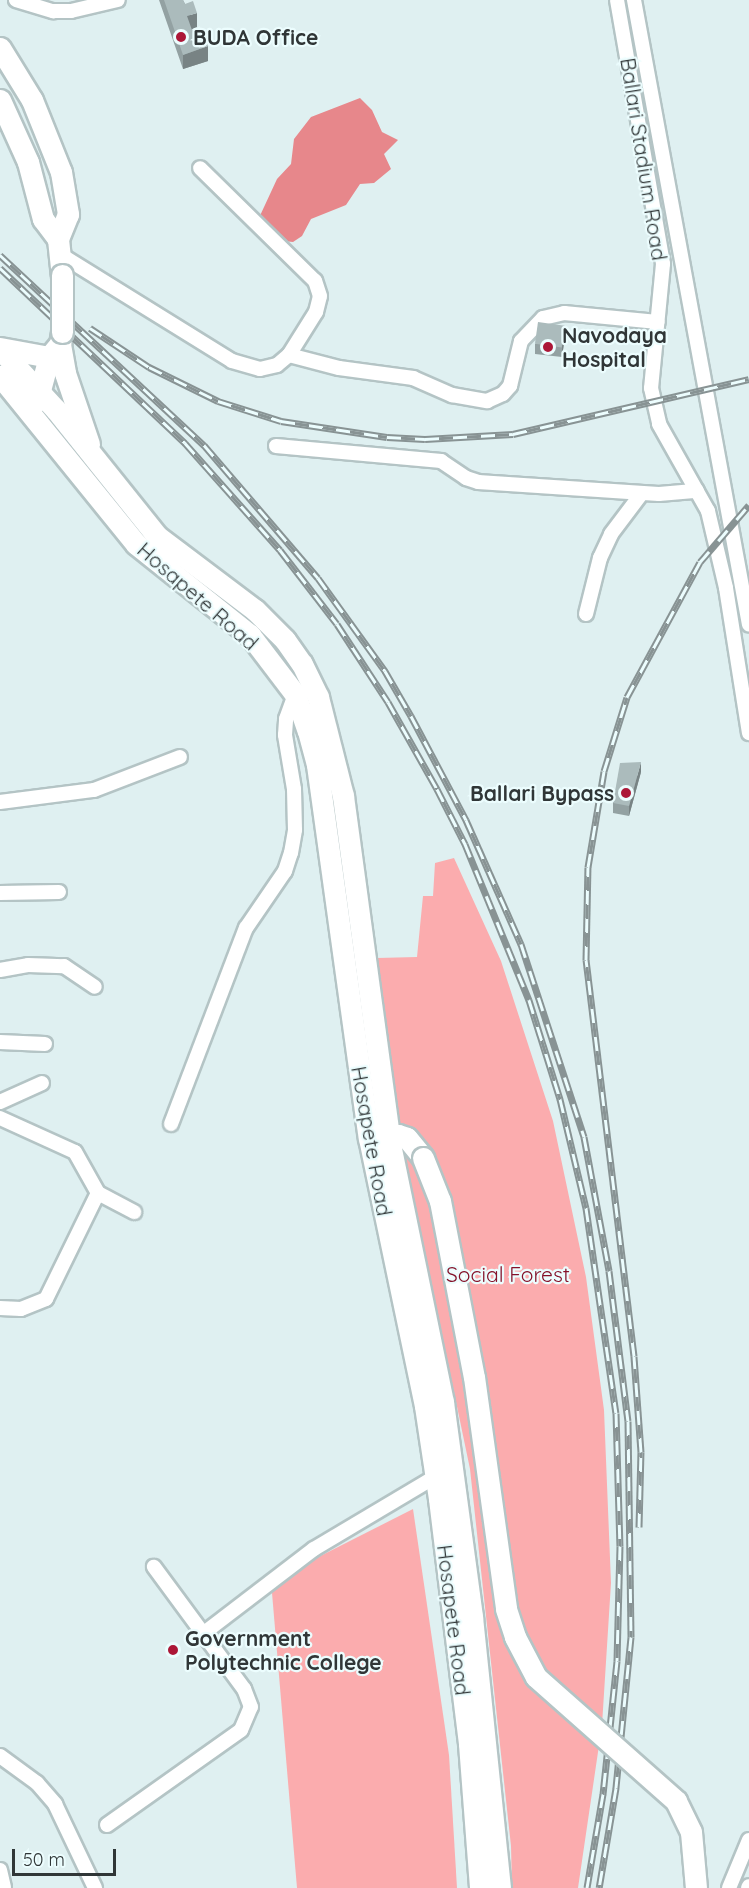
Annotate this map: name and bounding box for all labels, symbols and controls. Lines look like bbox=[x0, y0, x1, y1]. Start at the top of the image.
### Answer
place label: BUDA Office bbox=[193, 24, 318, 50]
marker: BUDA Office bbox=[174, 30, 188, 44]
street label: Ballari Stadium Road bbox=[616, 56, 672, 262]
place label: Navodaya Hospital bbox=[562, 322, 667, 372]
marker: Navodaya Hospital bbox=[539, 338, 557, 356]
street label: Hosapete Road bbox=[132, 537, 264, 655]
place label: Ballari Bypass bbox=[470, 780, 614, 806]
marker: Ballari Bypass bbox=[619, 786, 633, 800]
street label: Hosapete Road bbox=[346, 1064, 398, 1218]
park label: Social Forest bbox=[446, 1261, 570, 1287]
street label: Hosapete Road bbox=[432, 1543, 476, 1697]
place label: Government Polytechnic College bbox=[185, 1625, 382, 1675]
marker: Government Polytechnic College bbox=[166, 1643, 180, 1657]
scale bar bbox=[15, 1837, 118, 1875]
text: 50 m bbox=[23, 1848, 65, 1871]

